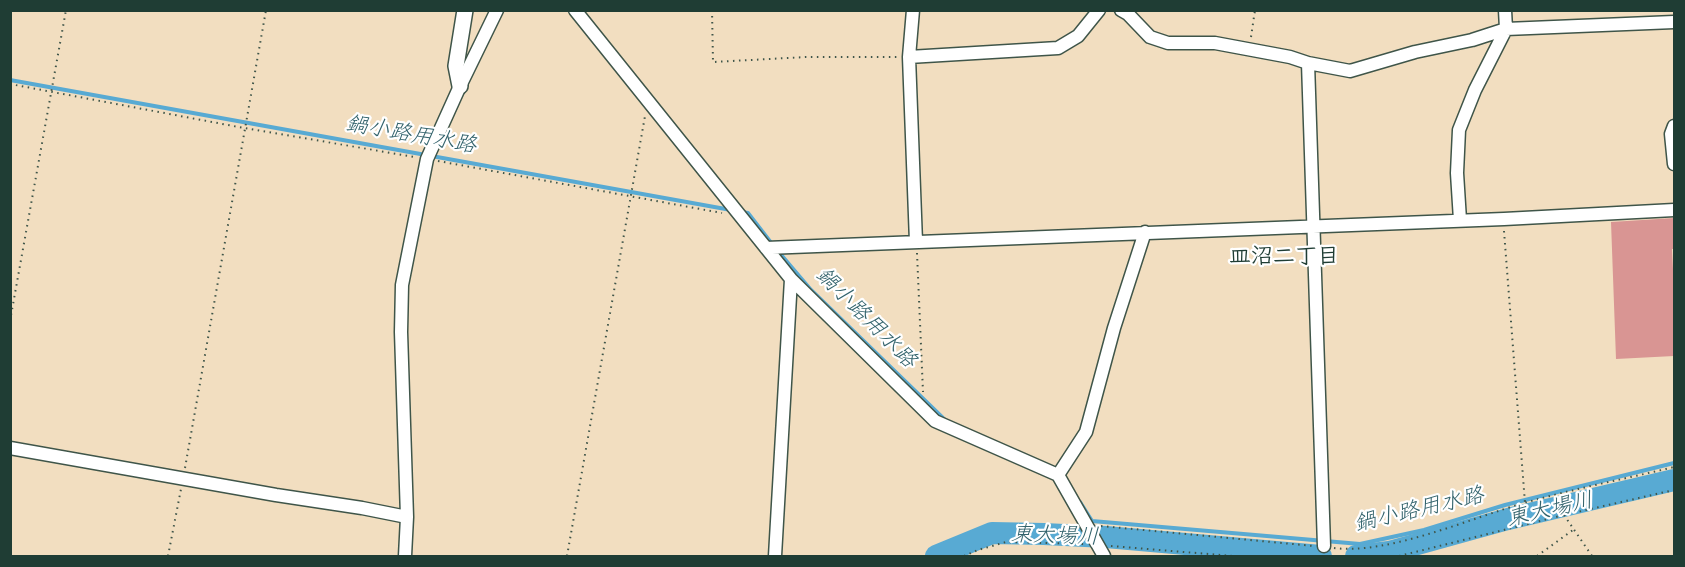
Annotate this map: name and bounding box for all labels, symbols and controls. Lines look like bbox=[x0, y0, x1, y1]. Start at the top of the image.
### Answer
water label: 鍋小路用水路 bbox=[344, 111, 478, 159]
district label: 皿沼二丁目 bbox=[1229, 244, 1339, 270]
water label: 鍋小路用水路 bbox=[810, 262, 922, 374]
water label: 鍋小路用水路 bbox=[1352, 482, 1486, 538]
water label: 東大場川 bbox=[1504, 487, 1596, 533]
water label: 東大場川 bbox=[1011, 521, 1099, 551]

